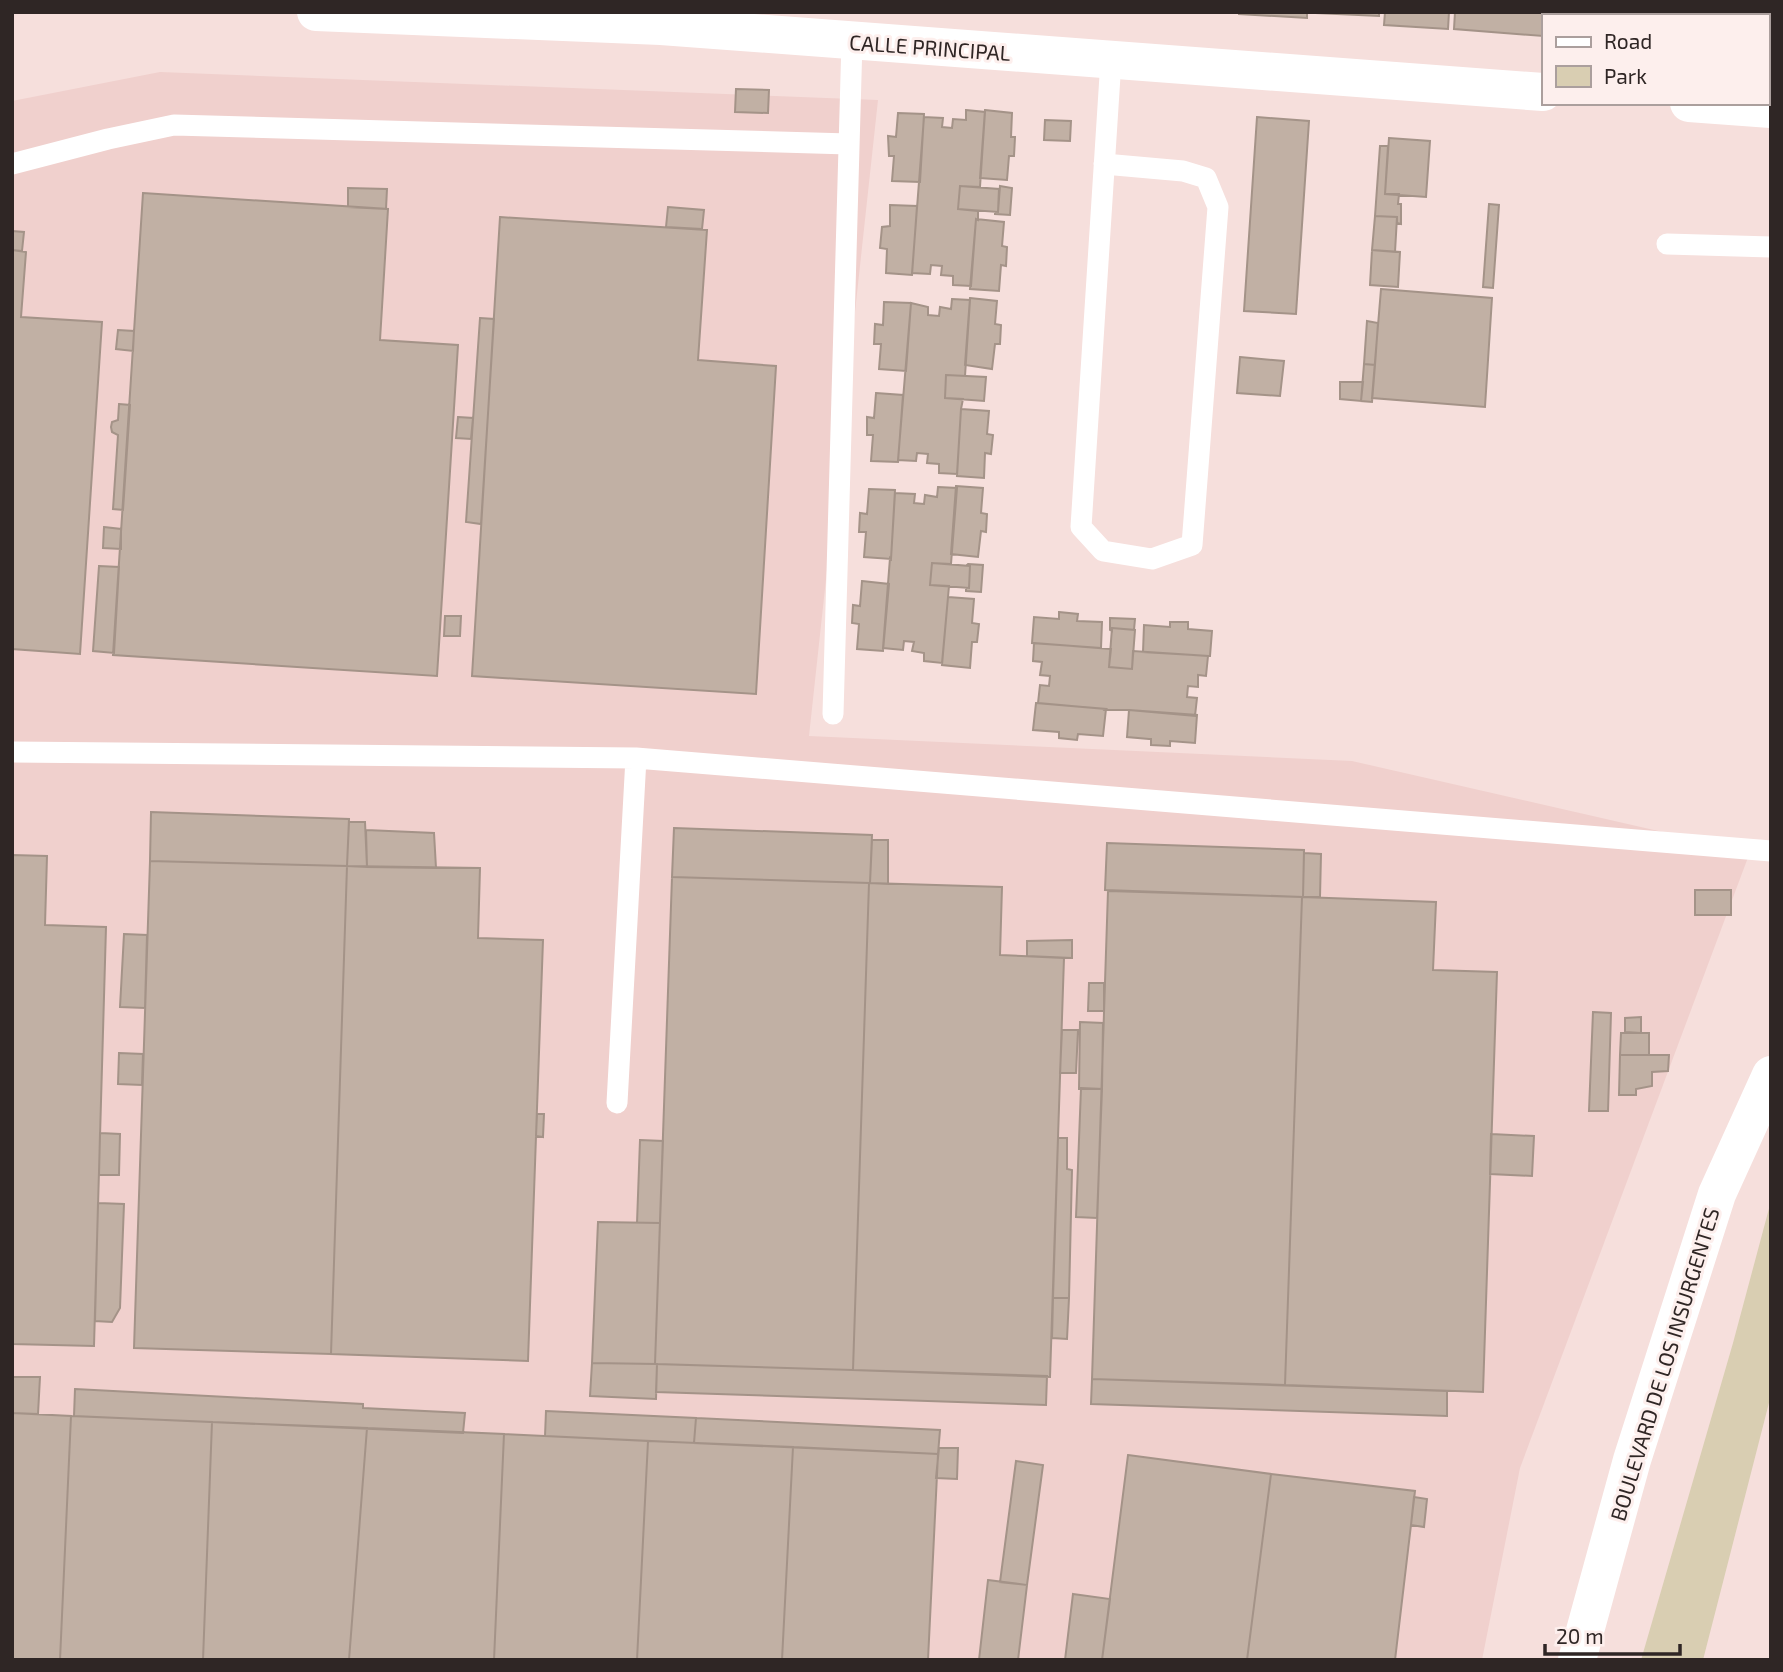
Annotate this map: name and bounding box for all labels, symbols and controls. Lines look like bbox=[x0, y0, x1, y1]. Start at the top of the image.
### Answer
legend bbox=[1542, 14, 1769, 105]
text: Road bbox=[1604, 28, 1652, 53]
street label: CALLE PRINCIPAL bbox=[848, 29, 1012, 65]
text: Park bbox=[1604, 63, 1647, 88]
street label: BOULEVARD DE LOS INSURGENTES bbox=[1604, 1204, 1724, 1524]
scale bar bbox=[1545, 1612, 1680, 1656]
text: 20 m bbox=[1556, 1623, 1604, 1648]

